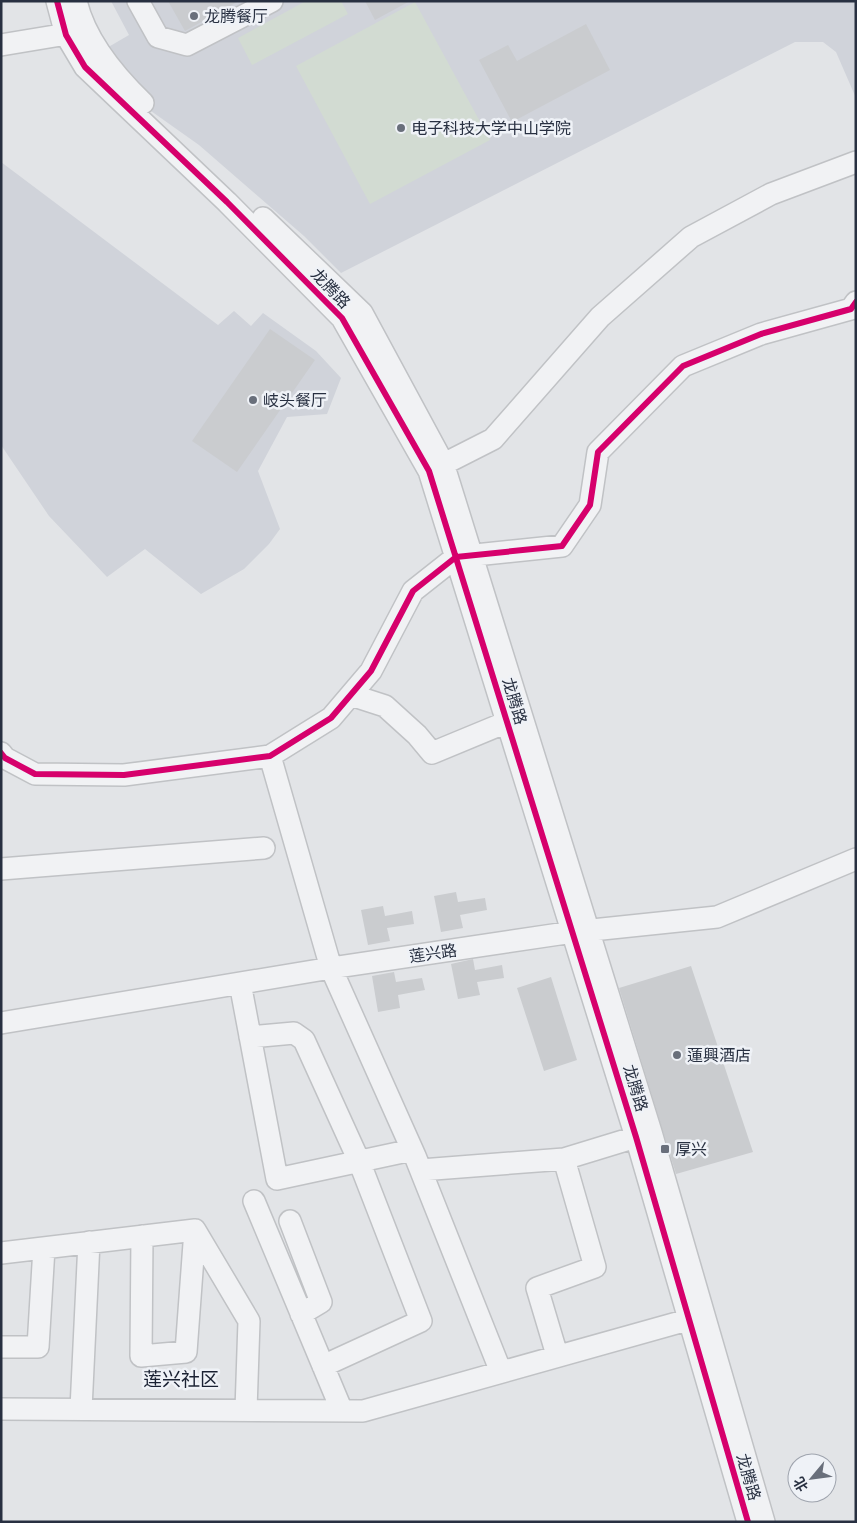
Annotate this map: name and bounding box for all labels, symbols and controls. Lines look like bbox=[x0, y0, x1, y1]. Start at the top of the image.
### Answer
place label: 龙腾餐厅 bbox=[204, 6, 268, 25]
marker: 龙腾餐厅 bbox=[188, 10, 200, 22]
place label: 电子科技大学中山学院 bbox=[411, 118, 571, 137]
marker: 电子科技大学中山学院 bbox=[395, 122, 407, 134]
street label: 龙腾路 bbox=[308, 264, 355, 312]
place label: 岐头餐厅 bbox=[263, 390, 327, 409]
marker: 岐头餐厅 bbox=[247, 394, 259, 406]
street label: 龙腾路 bbox=[499, 675, 532, 727]
street label: 莲兴路 bbox=[408, 940, 458, 965]
place label: 蓮興酒店 bbox=[687, 1045, 751, 1064]
marker: 蓮興酒店 bbox=[671, 1049, 683, 1061]
street label: 龙腾路 bbox=[620, 1062, 653, 1114]
place label: 厚兴 bbox=[675, 1139, 707, 1158]
marker: 厚兴 bbox=[659, 1143, 671, 1155]
district label: 莲兴社区 bbox=[143, 1367, 219, 1390]
street label: 龙腾路 bbox=[734, 1451, 765, 1503]
north arrow bbox=[787, 1453, 837, 1503]
text: 北 bbox=[789, 1474, 811, 1495]

